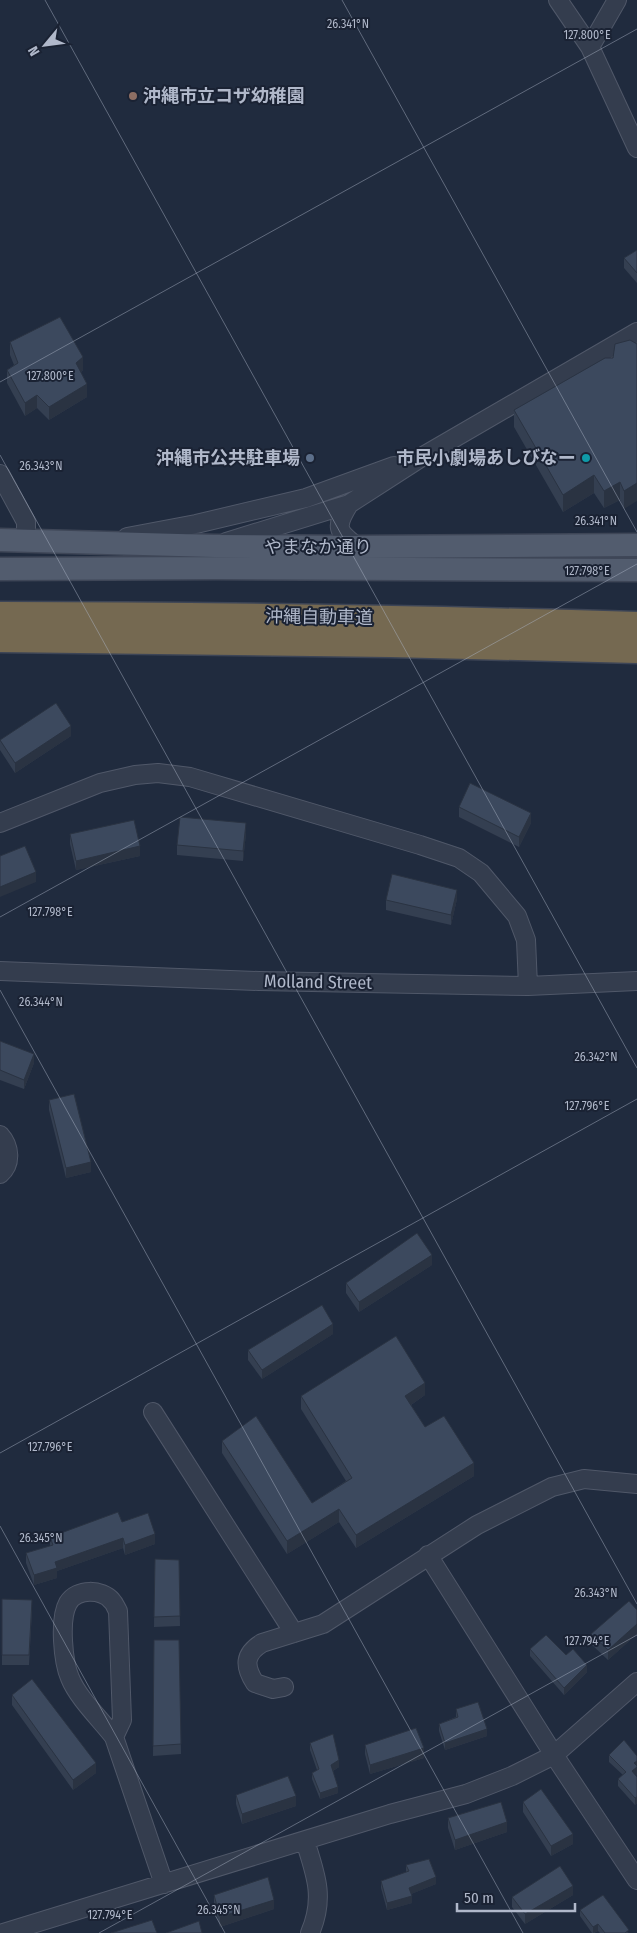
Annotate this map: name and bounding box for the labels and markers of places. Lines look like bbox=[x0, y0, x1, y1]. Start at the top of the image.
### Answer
place label: 沖縄市立コザ幼稚園 bbox=[143, 85, 305, 107]
marker: 沖縄市立コザ幼稚園 bbox=[127, 90, 139, 102]
place label: 沖縄市公共駐車場 bbox=[156, 447, 300, 469]
place label: 市民小劇場あしびなー bbox=[396, 447, 576, 469]
marker: 沖縄市公共駐車場 bbox=[304, 452, 316, 464]
marker: 市民小劇場あしびなー bbox=[580, 452, 592, 464]

